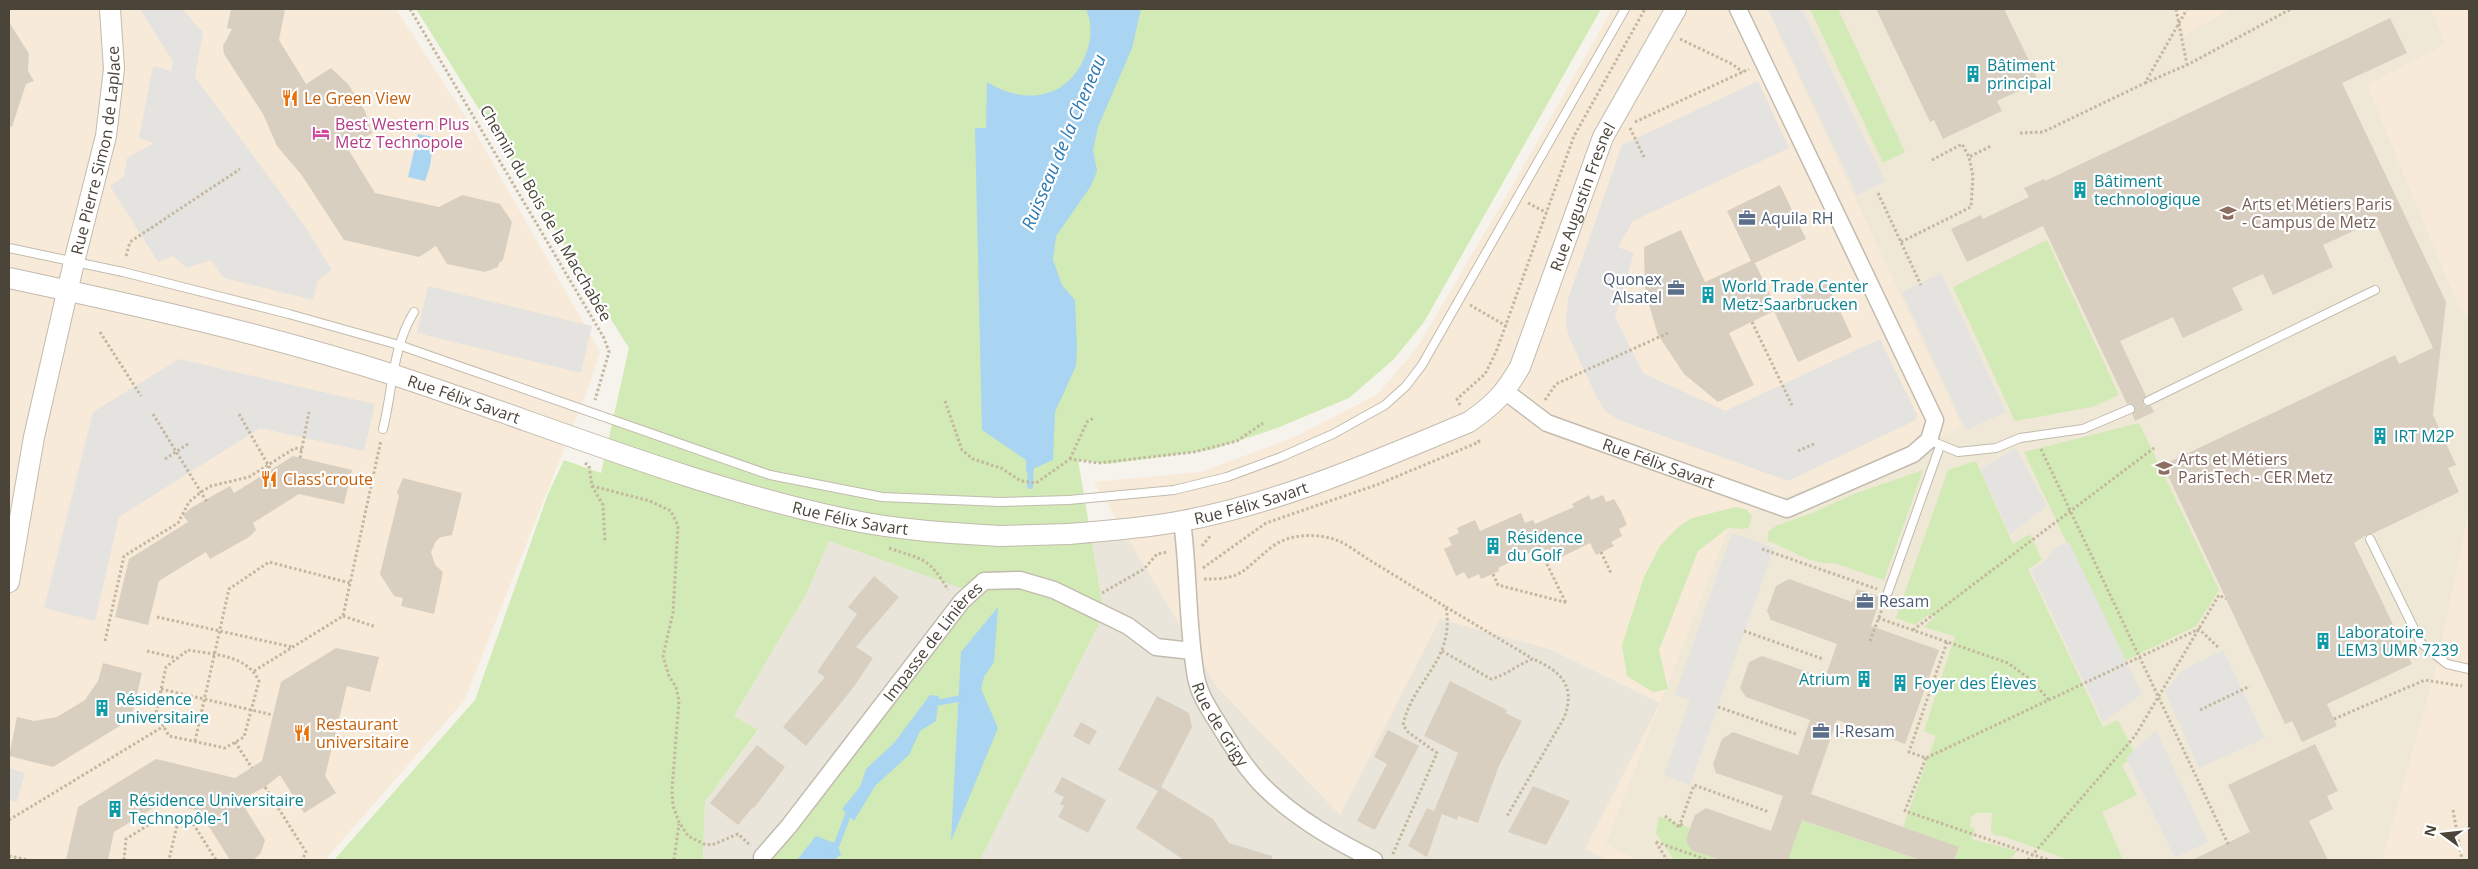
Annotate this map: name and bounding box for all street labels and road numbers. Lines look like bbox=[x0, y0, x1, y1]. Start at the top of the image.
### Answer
street label: Rue Pierre Simon de Laplace bbox=[65, 45, 125, 257]
street label: Chemin du Bois de la Macchabée bbox=[475, 101, 617, 325]
street label: Rue Augustin Fresnel bbox=[1545, 118, 1620, 274]
street label: Rue Félix Savart bbox=[405, 369, 523, 429]
street label: Rue Félix Savart bbox=[1600, 433, 1718, 493]
street label: Rue Félix Savart bbox=[1192, 476, 1311, 529]
street label: Rue Félix Savart bbox=[790, 496, 910, 540]
street label: Impasse de Linières bbox=[878, 577, 987, 706]
street label: Rue de Grigy bbox=[1187, 679, 1254, 772]

